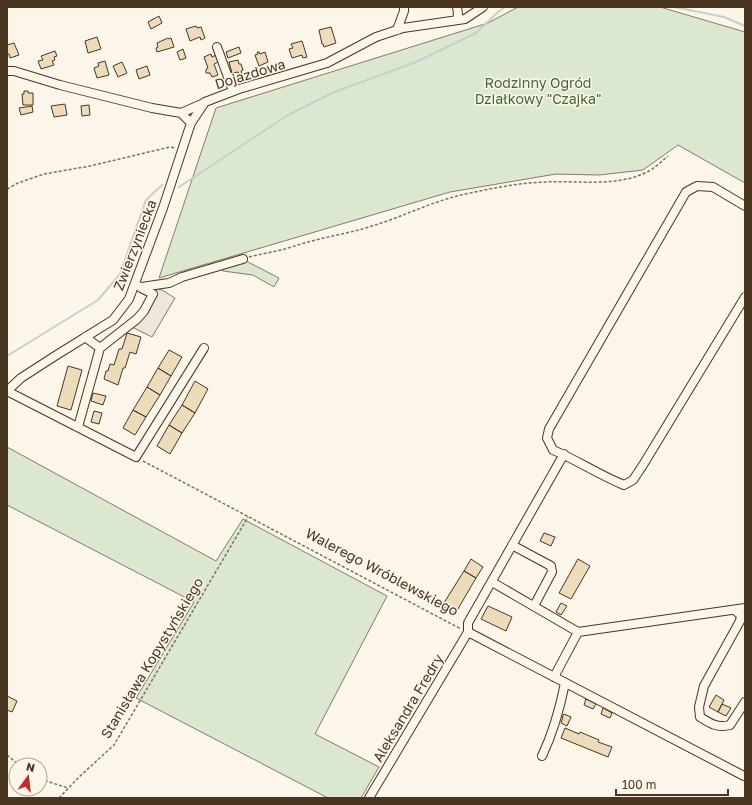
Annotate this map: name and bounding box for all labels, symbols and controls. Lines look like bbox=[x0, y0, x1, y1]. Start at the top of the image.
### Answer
street label: Dojazdowa bbox=[213, 55, 287, 92]
park label: Rodzinny Ogród Działkowy "Czajka" bbox=[475, 74, 601, 107]
street label: Zwierzyniecka bbox=[109, 197, 160, 293]
street label: Walerego Wróblewskiego bbox=[303, 524, 462, 619]
street label: Stanisława Kopystyńskiego bbox=[97, 574, 206, 741]
street label: Aleksandra Fredry bbox=[369, 651, 447, 765]
north arrow bbox=[8, 757, 48, 797]
text: N bbox=[25, 759, 36, 774]
scale bar bbox=[616, 771, 728, 797]
text: 100 m bbox=[622, 777, 656, 792]

